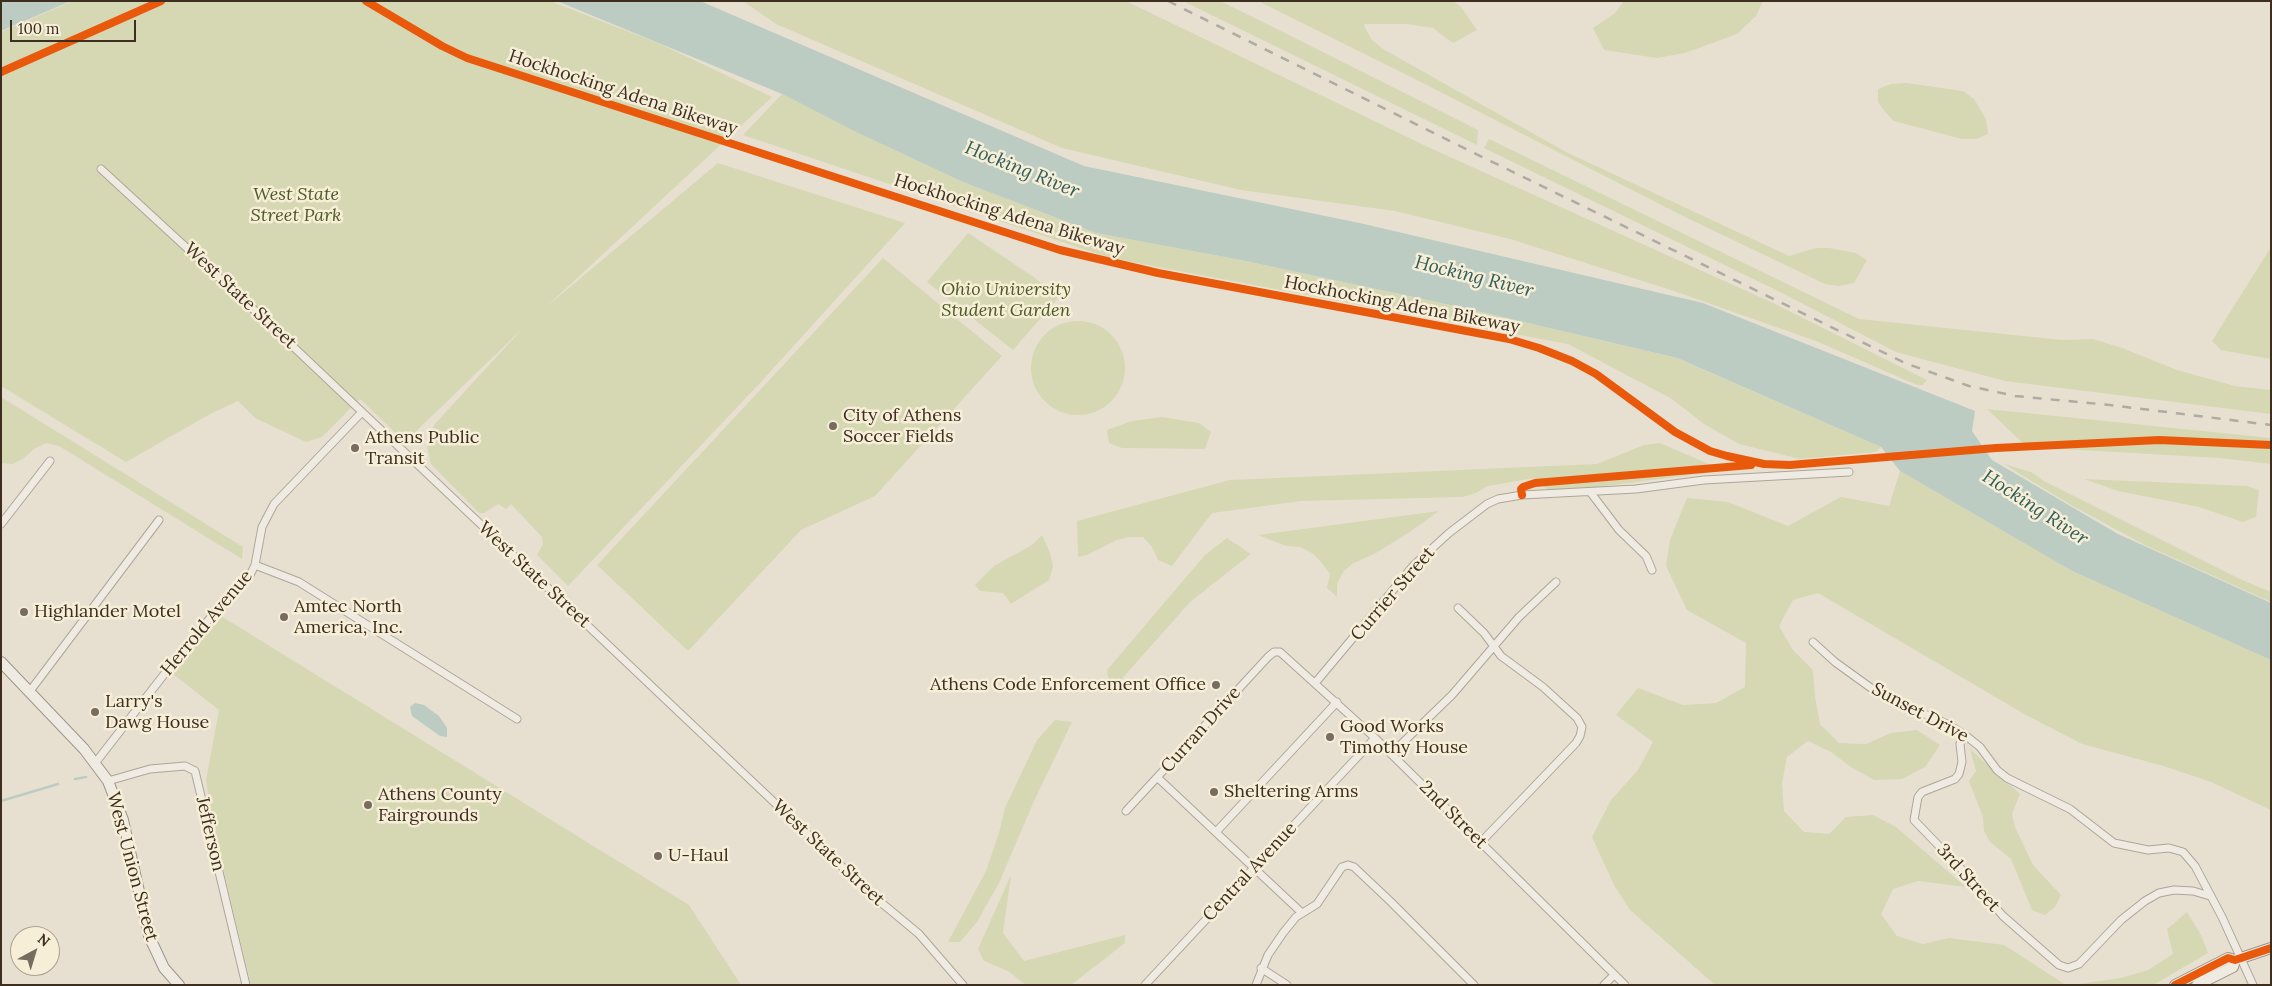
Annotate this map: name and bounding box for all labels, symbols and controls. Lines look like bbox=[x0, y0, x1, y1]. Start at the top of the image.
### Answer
scale bar bbox=[12, 10, 139, 42]
text: 100 m bbox=[18, 19, 59, 38]
street label: Hockhocking Adena Bikeway bbox=[506, 46, 740, 140]
water label: Hocking River bbox=[961, 137, 1083, 203]
street label: Hockhocking Adena Bikeway bbox=[891, 170, 1127, 260]
park label: West State Street Park bbox=[251, 184, 341, 226]
street label: West State Street bbox=[179, 238, 301, 354]
water label: Hocking River bbox=[1412, 251, 1536, 303]
street label: Hockhocking Adena Bikeway bbox=[1282, 272, 1522, 338]
park label: Ohio University Student Garden bbox=[941, 279, 1071, 322]
place label: City of Athens Soccer Fields bbox=[843, 405, 961, 448]
marker: City of Athens Soccer Fields bbox=[827, 420, 839, 432]
place label: Athens Public Transit bbox=[365, 427, 479, 469]
marker: Athens Public Transit bbox=[349, 442, 361, 454]
water label: Hocking River bbox=[1978, 465, 2092, 551]
street label: West State Street bbox=[473, 517, 595, 633]
street label: Currier Street bbox=[1346, 543, 1440, 645]
street label: Herrold Avenue bbox=[157, 566, 257, 680]
place label: Amtec North America, Inc. bbox=[294, 596, 403, 638]
place label: Highlander Motel bbox=[34, 601, 181, 623]
marker: Highlander Motel bbox=[18, 606, 30, 618]
marker: Amtec North America, Inc. bbox=[278, 611, 290, 623]
place label: Athens Code Enforcement Office bbox=[930, 674, 1206, 696]
street label: Sunset Drive bbox=[1868, 678, 1972, 748]
marker: Athens Code Enforcement Office bbox=[1210, 679, 1222, 691]
street label: Curran Drive bbox=[1157, 682, 1245, 778]
place label: Larry's Dawg House bbox=[105, 691, 209, 734]
marker: Larry's Dawg House bbox=[89, 706, 101, 718]
place label: Good Works Timothy House bbox=[1340, 716, 1468, 759]
marker: Good Works Timothy House bbox=[1324, 731, 1336, 743]
street label: 2nd Street bbox=[1415, 777, 1491, 853]
place label: Sheltering Arms bbox=[1224, 781, 1358, 803]
place label: Athens County Fairgrounds bbox=[378, 784, 502, 826]
marker: Sheltering Arms bbox=[1208, 786, 1220, 798]
street label: West Union Street bbox=[102, 790, 162, 944]
street label: Jefferson bbox=[191, 795, 229, 873]
street label: West State Street bbox=[767, 795, 889, 911]
marker: Athens County Fairgrounds bbox=[362, 799, 374, 811]
street label: Central Avenue bbox=[1199, 818, 1301, 926]
street label: 3rd Street bbox=[1932, 839, 2004, 917]
place label: U-Haul bbox=[668, 845, 729, 867]
marker: U-Haul bbox=[652, 850, 664, 862]
north arrow bbox=[10, 926, 60, 976]
text: N bbox=[34, 930, 54, 951]

